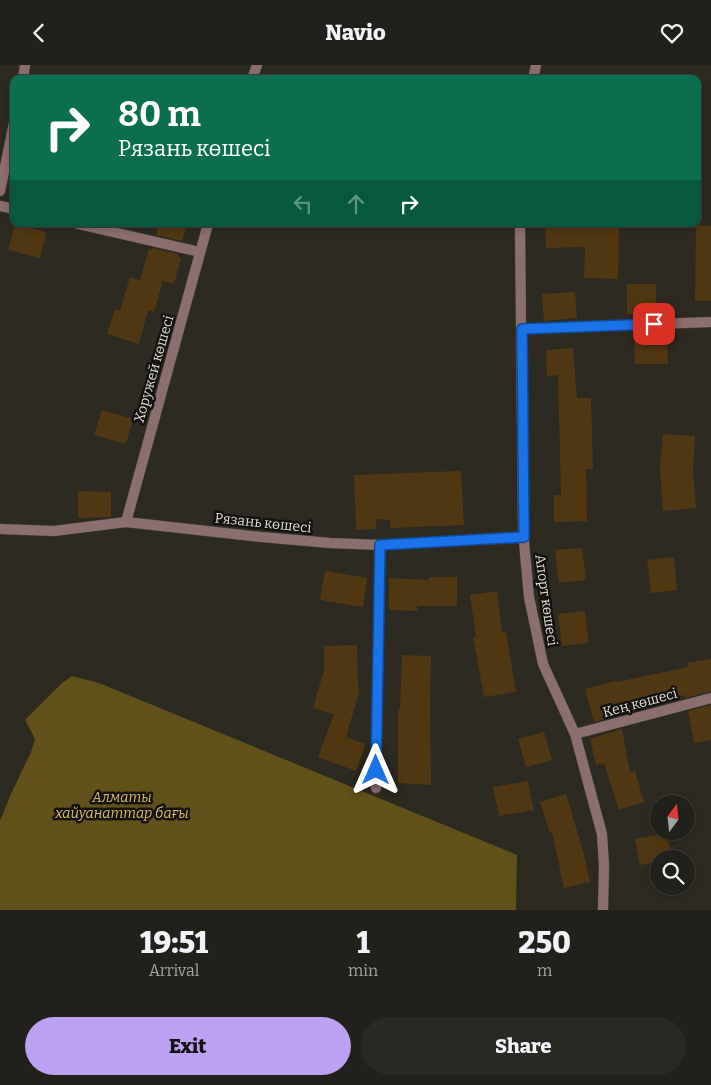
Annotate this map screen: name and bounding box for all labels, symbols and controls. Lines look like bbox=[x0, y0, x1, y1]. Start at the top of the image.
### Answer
icon: back bbox=[25, 19, 53, 47]
text: Navio bbox=[325, 19, 386, 46]
icon: heart bbox=[658, 19, 686, 47]
text: 80 m bbox=[118, 93, 201, 135]
icon: right bbox=[35, 95, 100, 160]
text: Рязань көшесі bbox=[118, 135, 271, 162]
icon: left bbox=[289, 190, 317, 218]
icon: ahead bbox=[342, 190, 370, 218]
icon: right bbox=[395, 190, 423, 218]
pin bbox=[633, 303, 675, 345]
icon: arrive bbox=[640, 310, 668, 338]
street label: Хоружей көшесі bbox=[131, 313, 177, 425]
street label: Рязань көшесі bbox=[214, 509, 312, 537]
street label: Апорт көшесі bbox=[531, 553, 561, 647]
street label: Кең көшесі bbox=[601, 685, 679, 721]
position arrow bbox=[349, 743, 401, 795]
park label: Алматы хайуанаттар бағы bbox=[54, 789, 189, 822]
north arrow bbox=[650, 795, 695, 840]
map controls bbox=[650, 795, 695, 895]
button: search bbox=[650, 850, 695, 895]
text: 19:51 bbox=[140, 925, 208, 961]
text: 1 bbox=[356, 925, 370, 961]
text: 250 bbox=[518, 925, 571, 961]
text: Arrival bbox=[149, 961, 199, 980]
text: min bbox=[348, 961, 378, 980]
text: m bbox=[537, 961, 552, 980]
button: Exit bbox=[25, 1017, 351, 1075]
button: Share bbox=[361, 1017, 686, 1075]

